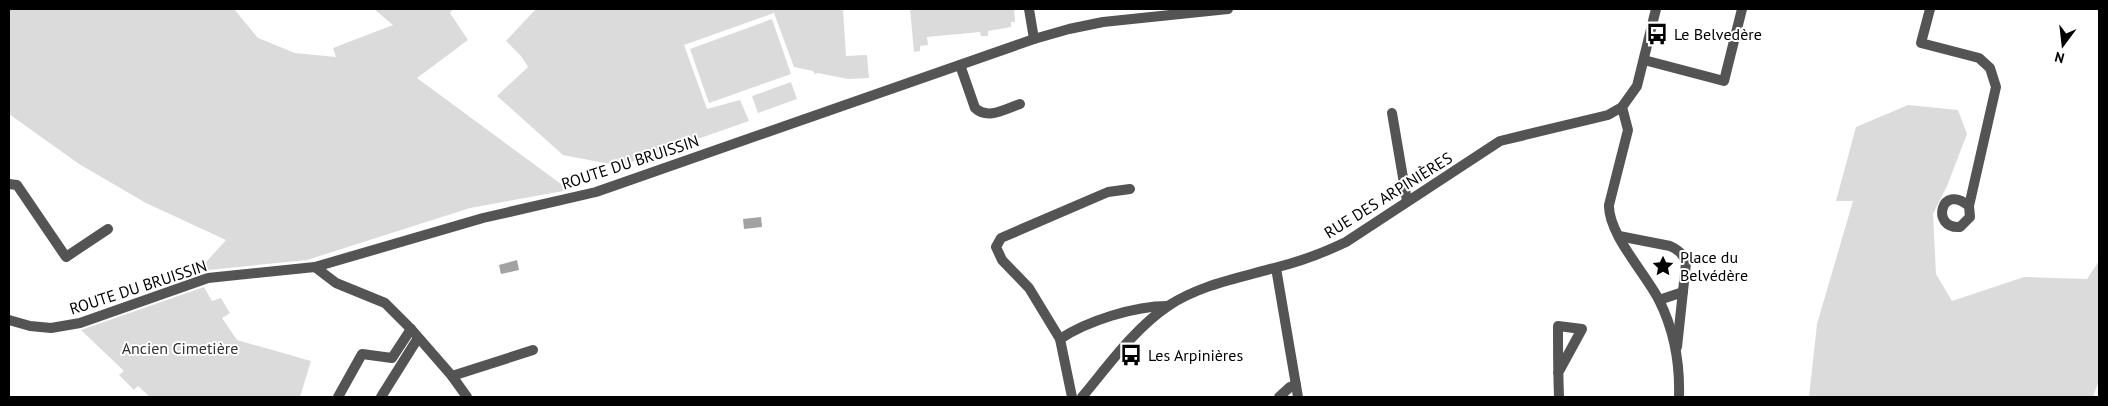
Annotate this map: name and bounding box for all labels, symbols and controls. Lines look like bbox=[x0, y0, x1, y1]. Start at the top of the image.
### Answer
north arrow bbox=[2038, 20, 2088, 70]
bus stop icon: Le Belvedère bbox=[1644, 21, 1670, 47]
place label: Le Belvedère bbox=[1674, 24, 1762, 44]
text: N bbox=[2053, 48, 2066, 67]
street label: ROUTE DU BRUISSIN bbox=[559, 130, 701, 194]
street label: RUE DES ARPINIÈRES bbox=[1320, 148, 1456, 242]
place label: Place du Belvédère bbox=[1680, 247, 1748, 285]
place icon: Place du Belvédère bbox=[1650, 253, 1676, 279]
street label: ROUTE DU BRUISSIN bbox=[67, 255, 209, 319]
park label: Ancien Cimetière bbox=[122, 338, 238, 358]
bus stop icon: Les Arpinières bbox=[1118, 342, 1144, 368]
place label: Les Arpinières bbox=[1148, 345, 1243, 365]

